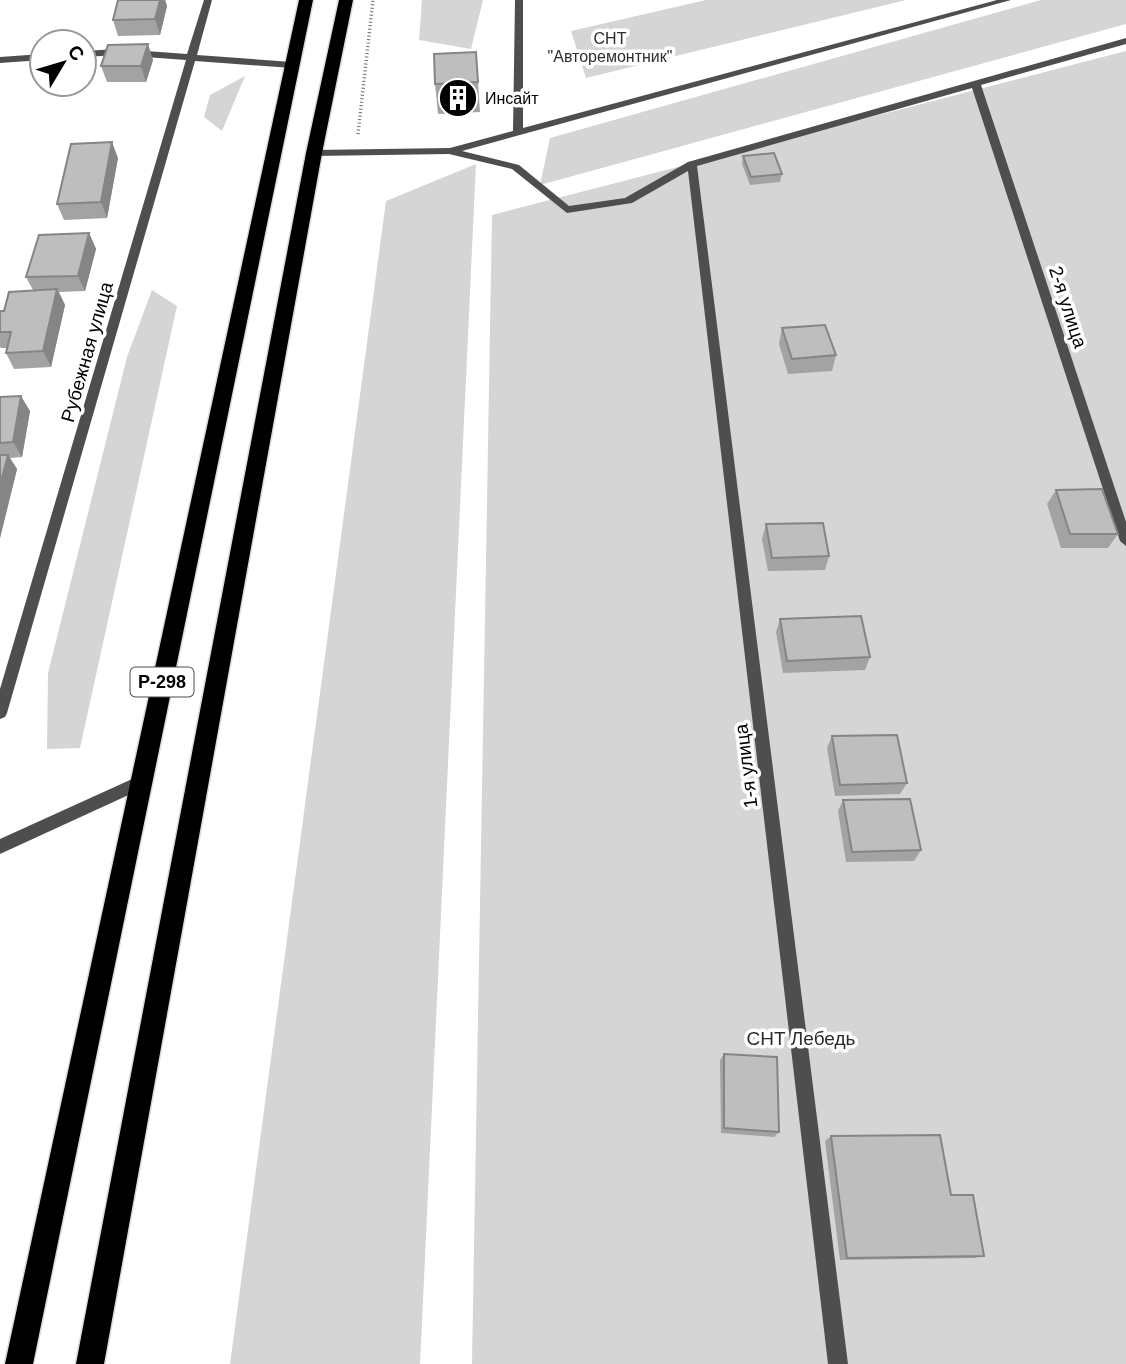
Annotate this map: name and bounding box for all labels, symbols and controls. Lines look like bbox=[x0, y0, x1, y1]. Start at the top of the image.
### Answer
north arrow bbox=[28, 28, 98, 98]
park label: СНТ "Авторемонтник" bbox=[548, 30, 672, 65]
text: С bbox=[64, 41, 89, 65]
building icon: Инсайт bbox=[437, 77, 479, 119]
place label: Инсайт bbox=[485, 90, 539, 107]
street label: 2-я улица bbox=[1045, 263, 1091, 351]
street label: Рубежная улица bbox=[57, 279, 117, 425]
road number: Р-298 bbox=[130, 668, 194, 696]
street label: 1-я улица bbox=[730, 722, 762, 809]
park label: СНТ Лебедь bbox=[747, 1028, 856, 1049]

